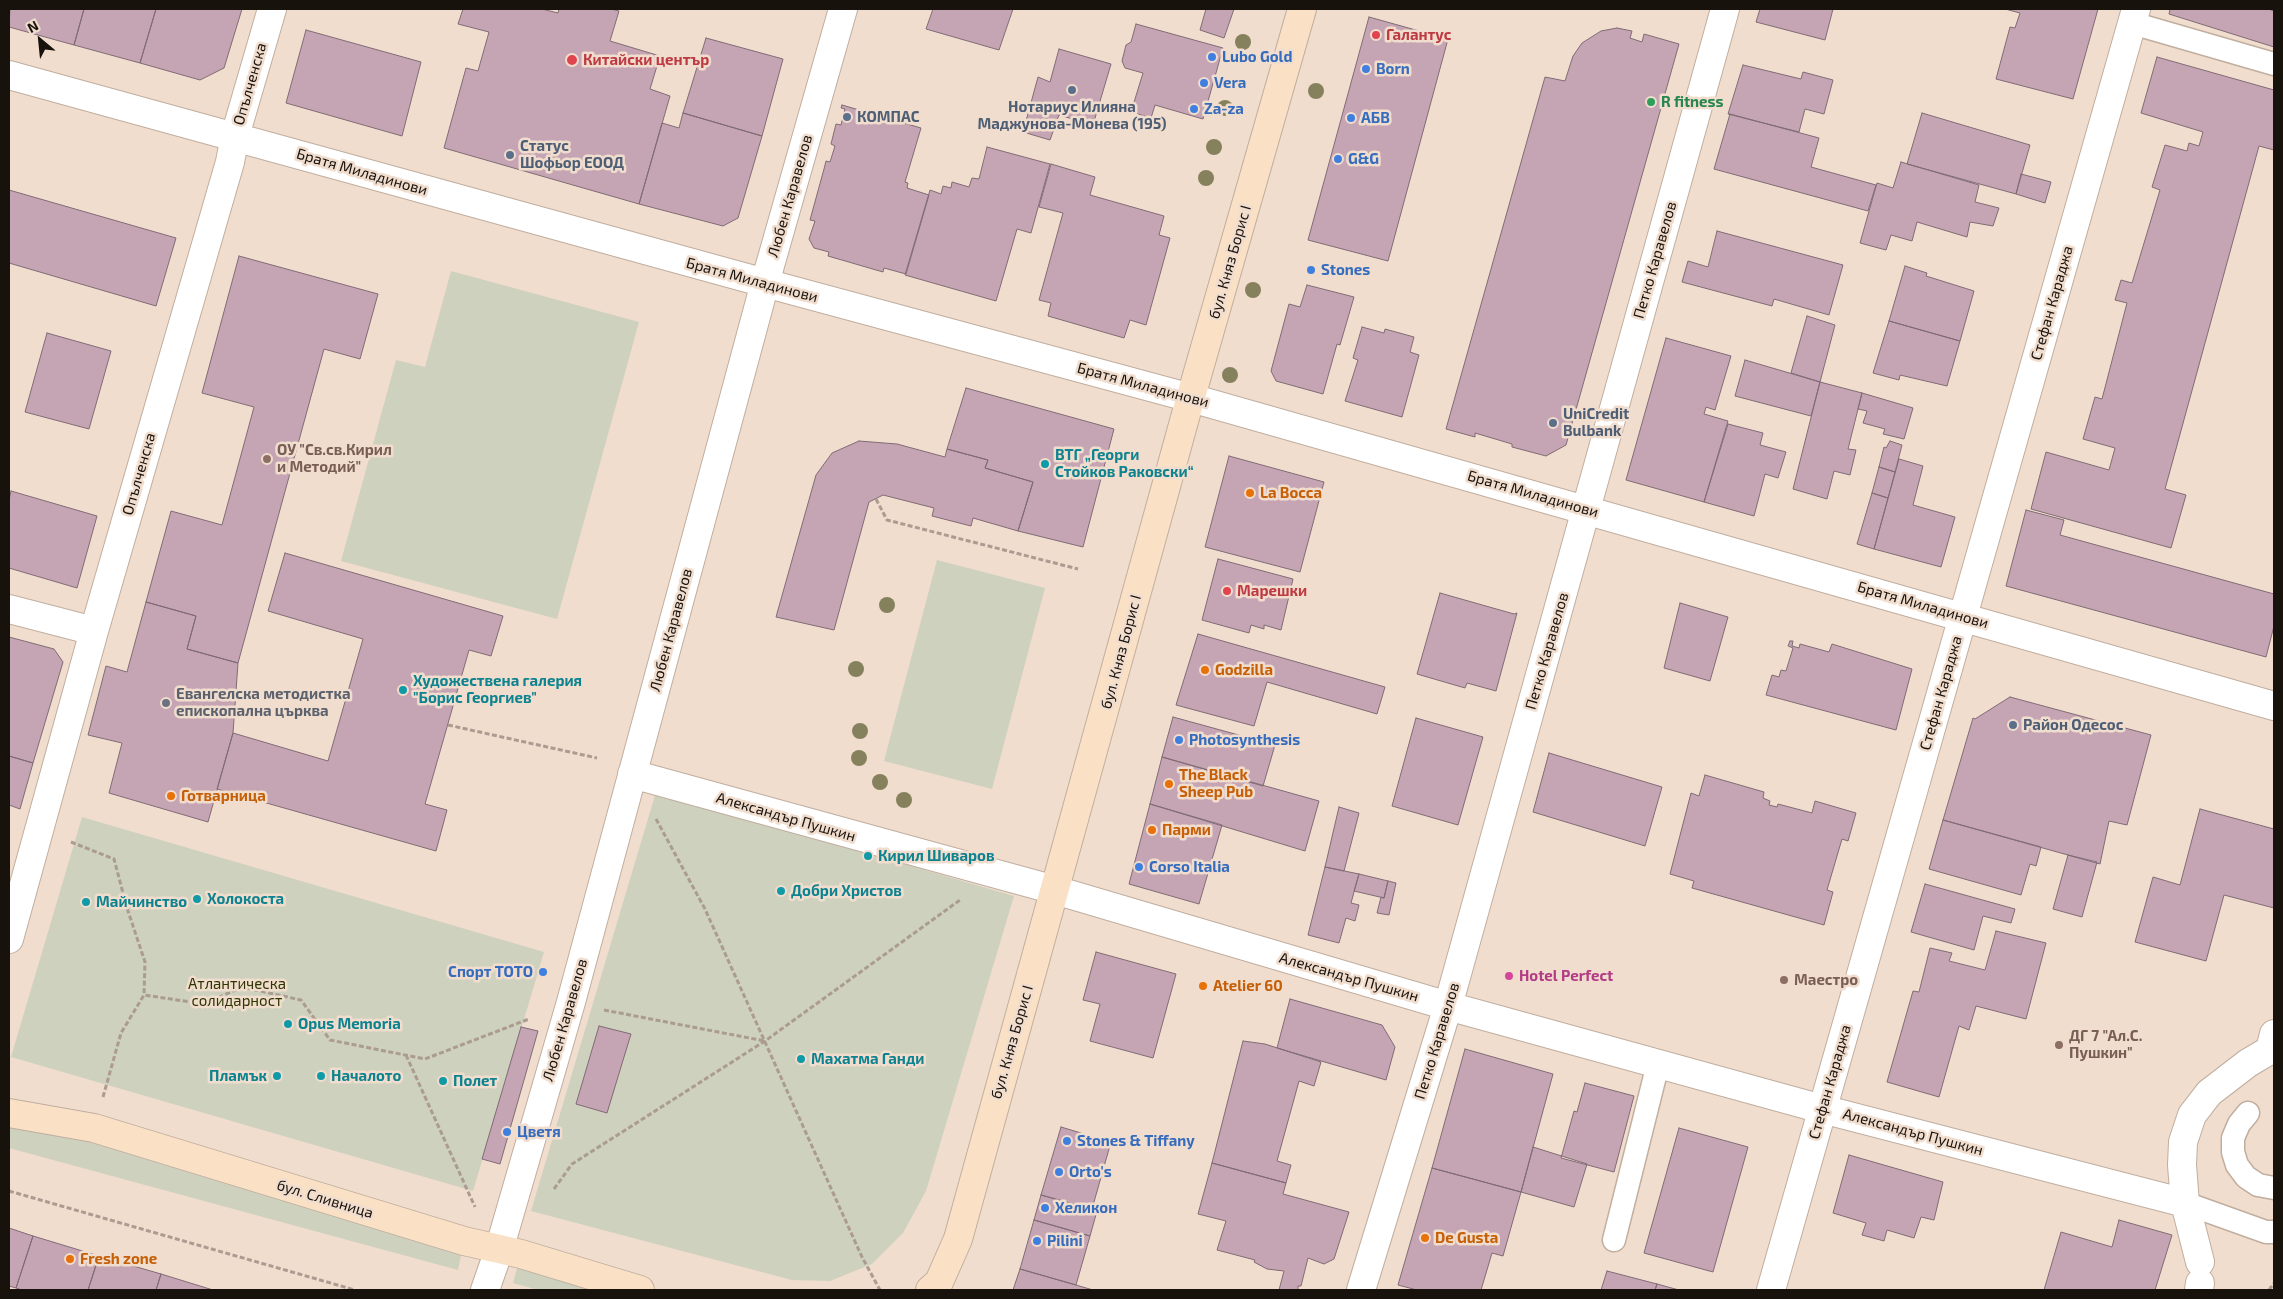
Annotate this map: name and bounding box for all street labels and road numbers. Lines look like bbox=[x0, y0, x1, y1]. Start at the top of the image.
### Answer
street label: Опълченска bbox=[230, 41, 270, 127]
street label: Любен Каравелов bbox=[764, 133, 816, 259]
street label: Братя Миладинови bbox=[294, 145, 430, 199]
street label: Петко Каравелов bbox=[1630, 199, 1680, 321]
street label: бул. Княз Борис I bbox=[1205, 203, 1255, 321]
street label: Стефан Караджа bbox=[2027, 244, 2077, 362]
street label: Братя Миладинови bbox=[684, 254, 820, 306]
street label: Братя Миладинови bbox=[1075, 359, 1211, 411]
street label: Опълченска bbox=[119, 431, 159, 517]
street label: Братя Миладинови bbox=[1465, 467, 1601, 521]
street label: Любен Каравелов bbox=[646, 567, 696, 693]
street label: Братя Миладинови bbox=[1855, 578, 1991, 632]
street label: Петко Каравелов bbox=[1522, 590, 1572, 712]
street label: бул. Княз Борис I bbox=[1097, 593, 1145, 711]
street label: Стефан Караджа bbox=[1916, 634, 1966, 752]
street label: Александър Пушкин bbox=[714, 788, 858, 846]
street label: Александър Пушкин bbox=[1277, 948, 1421, 1006]
street label: Любен Каравелов bbox=[539, 957, 591, 1083]
street label: Петко Каравелов bbox=[1411, 980, 1463, 1102]
street label: бул. Княз Борис I bbox=[987, 983, 1037, 1101]
street label: Стефан Караджа bbox=[1805, 1023, 1855, 1141]
street label: Александър Пушкин bbox=[1841, 1105, 1985, 1159]
street label: бул. Сливница bbox=[275, 1176, 375, 1222]

